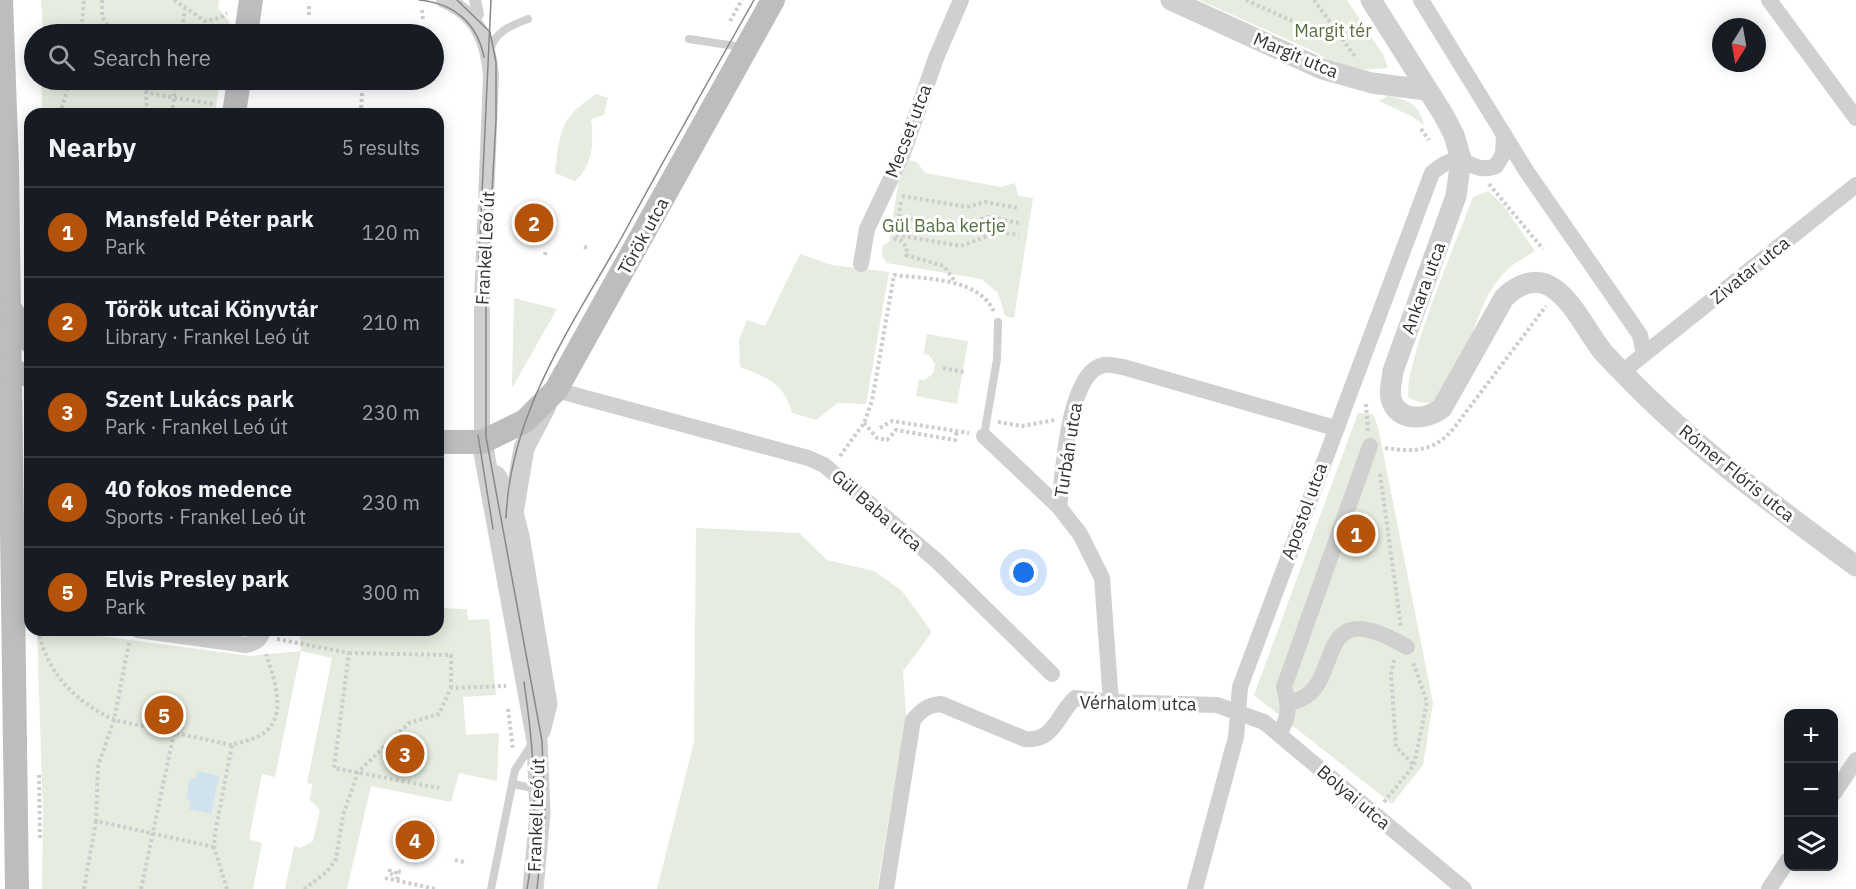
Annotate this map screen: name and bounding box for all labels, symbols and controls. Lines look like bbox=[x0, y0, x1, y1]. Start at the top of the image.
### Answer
north arrow bbox=[1712, 18, 1766, 72]
park label: Margit tér bbox=[1294, 19, 1372, 42]
search box bbox=[24, 24, 444, 90]
street label: Margit utca bbox=[1250, 27, 1342, 83]
icon: search bbox=[45, 41, 78, 74]
text: Search here bbox=[93, 43, 211, 72]
street label: Mecset utca bbox=[880, 81, 936, 181]
text: Nearby bbox=[48, 130, 136, 164]
text: 5 results bbox=[342, 134, 420, 161]
street label: Frankel Leó út bbox=[471, 191, 499, 305]
street label: Török utca bbox=[612, 193, 674, 279]
pin: 2 bbox=[514, 200, 554, 246]
text: Mansfeld Péter park bbox=[105, 204, 314, 233]
park label: Gül Baba kertje bbox=[882, 214, 1006, 237]
text: 1 bbox=[62, 219, 74, 246]
text: 120 m bbox=[362, 219, 420, 246]
street label: Zivatar utca bbox=[1706, 231, 1795, 309]
text: Park bbox=[105, 233, 145, 260]
street label: Ankara utca bbox=[1396, 238, 1450, 337]
text: Török utcai Könyvtár bbox=[105, 294, 318, 323]
text: 2 bbox=[62, 309, 74, 336]
text: 210 m bbox=[362, 309, 420, 336]
text: Library · Frankel Leó út bbox=[105, 323, 310, 350]
text: Szent Lukács park bbox=[105, 384, 294, 413]
text: 3 bbox=[62, 399, 74, 426]
text: 230 m bbox=[362, 399, 420, 426]
street label: Turbán utca bbox=[1049, 400, 1087, 499]
text: Park · Frankel Leó út bbox=[105, 413, 288, 440]
street label: Rómer Flóris utca bbox=[1675, 419, 1800, 527]
street label: Apostol utca bbox=[1276, 459, 1332, 563]
street label: Gül Baba utca bbox=[827, 464, 927, 556]
text: 40 fokos medence bbox=[105, 474, 292, 503]
text: 4 bbox=[62, 489, 74, 516]
text: 230 m bbox=[362, 489, 420, 516]
text: Sports · Frankel Leó út bbox=[105, 503, 306, 530]
pin: 1 bbox=[1336, 512, 1376, 556]
your location bbox=[1009, 558, 1038, 587]
text: Elvis Presley park bbox=[105, 564, 289, 593]
text: 5 bbox=[62, 579, 74, 606]
text: 300 m bbox=[362, 579, 420, 606]
text: Park bbox=[105, 593, 145, 620]
street label: Vérhalom utca bbox=[1079, 690, 1197, 716]
pin: 5 bbox=[144, 692, 184, 738]
map controls bbox=[1784, 709, 1838, 871]
button: + bbox=[1784, 709, 1838, 763]
pin: 3 bbox=[386, 732, 424, 777]
street label: Frankel Leó út bbox=[523, 758, 549, 872]
street label: Bolyai utca bbox=[1313, 760, 1396, 835]
button: − bbox=[1784, 763, 1838, 817]
button: layers bbox=[1784, 817, 1838, 871]
pin: 4 bbox=[396, 818, 434, 862]

